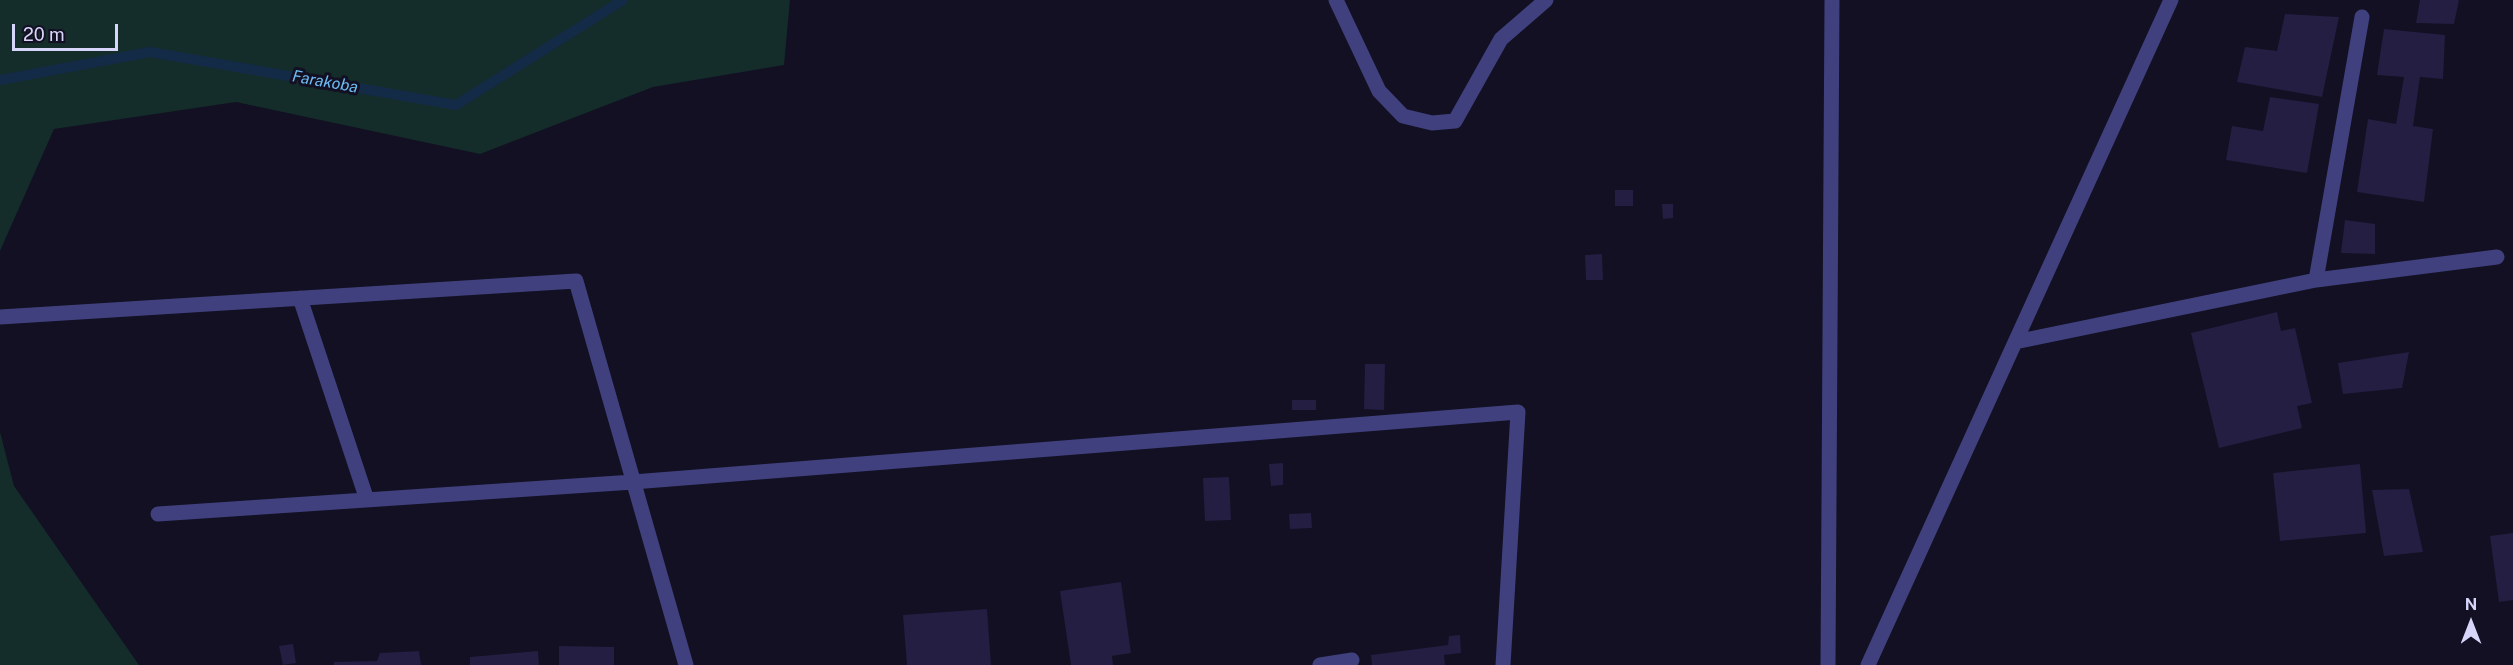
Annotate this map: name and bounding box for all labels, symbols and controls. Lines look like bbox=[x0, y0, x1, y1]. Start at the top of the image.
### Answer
scale bar bbox=[15, 12, 122, 50]
text: 20 m bbox=[23, 24, 65, 45]
water label: Farakoba bbox=[291, 67, 359, 97]
north arrow bbox=[2441, 593, 2501, 653]
text: N bbox=[2465, 595, 2477, 614]

